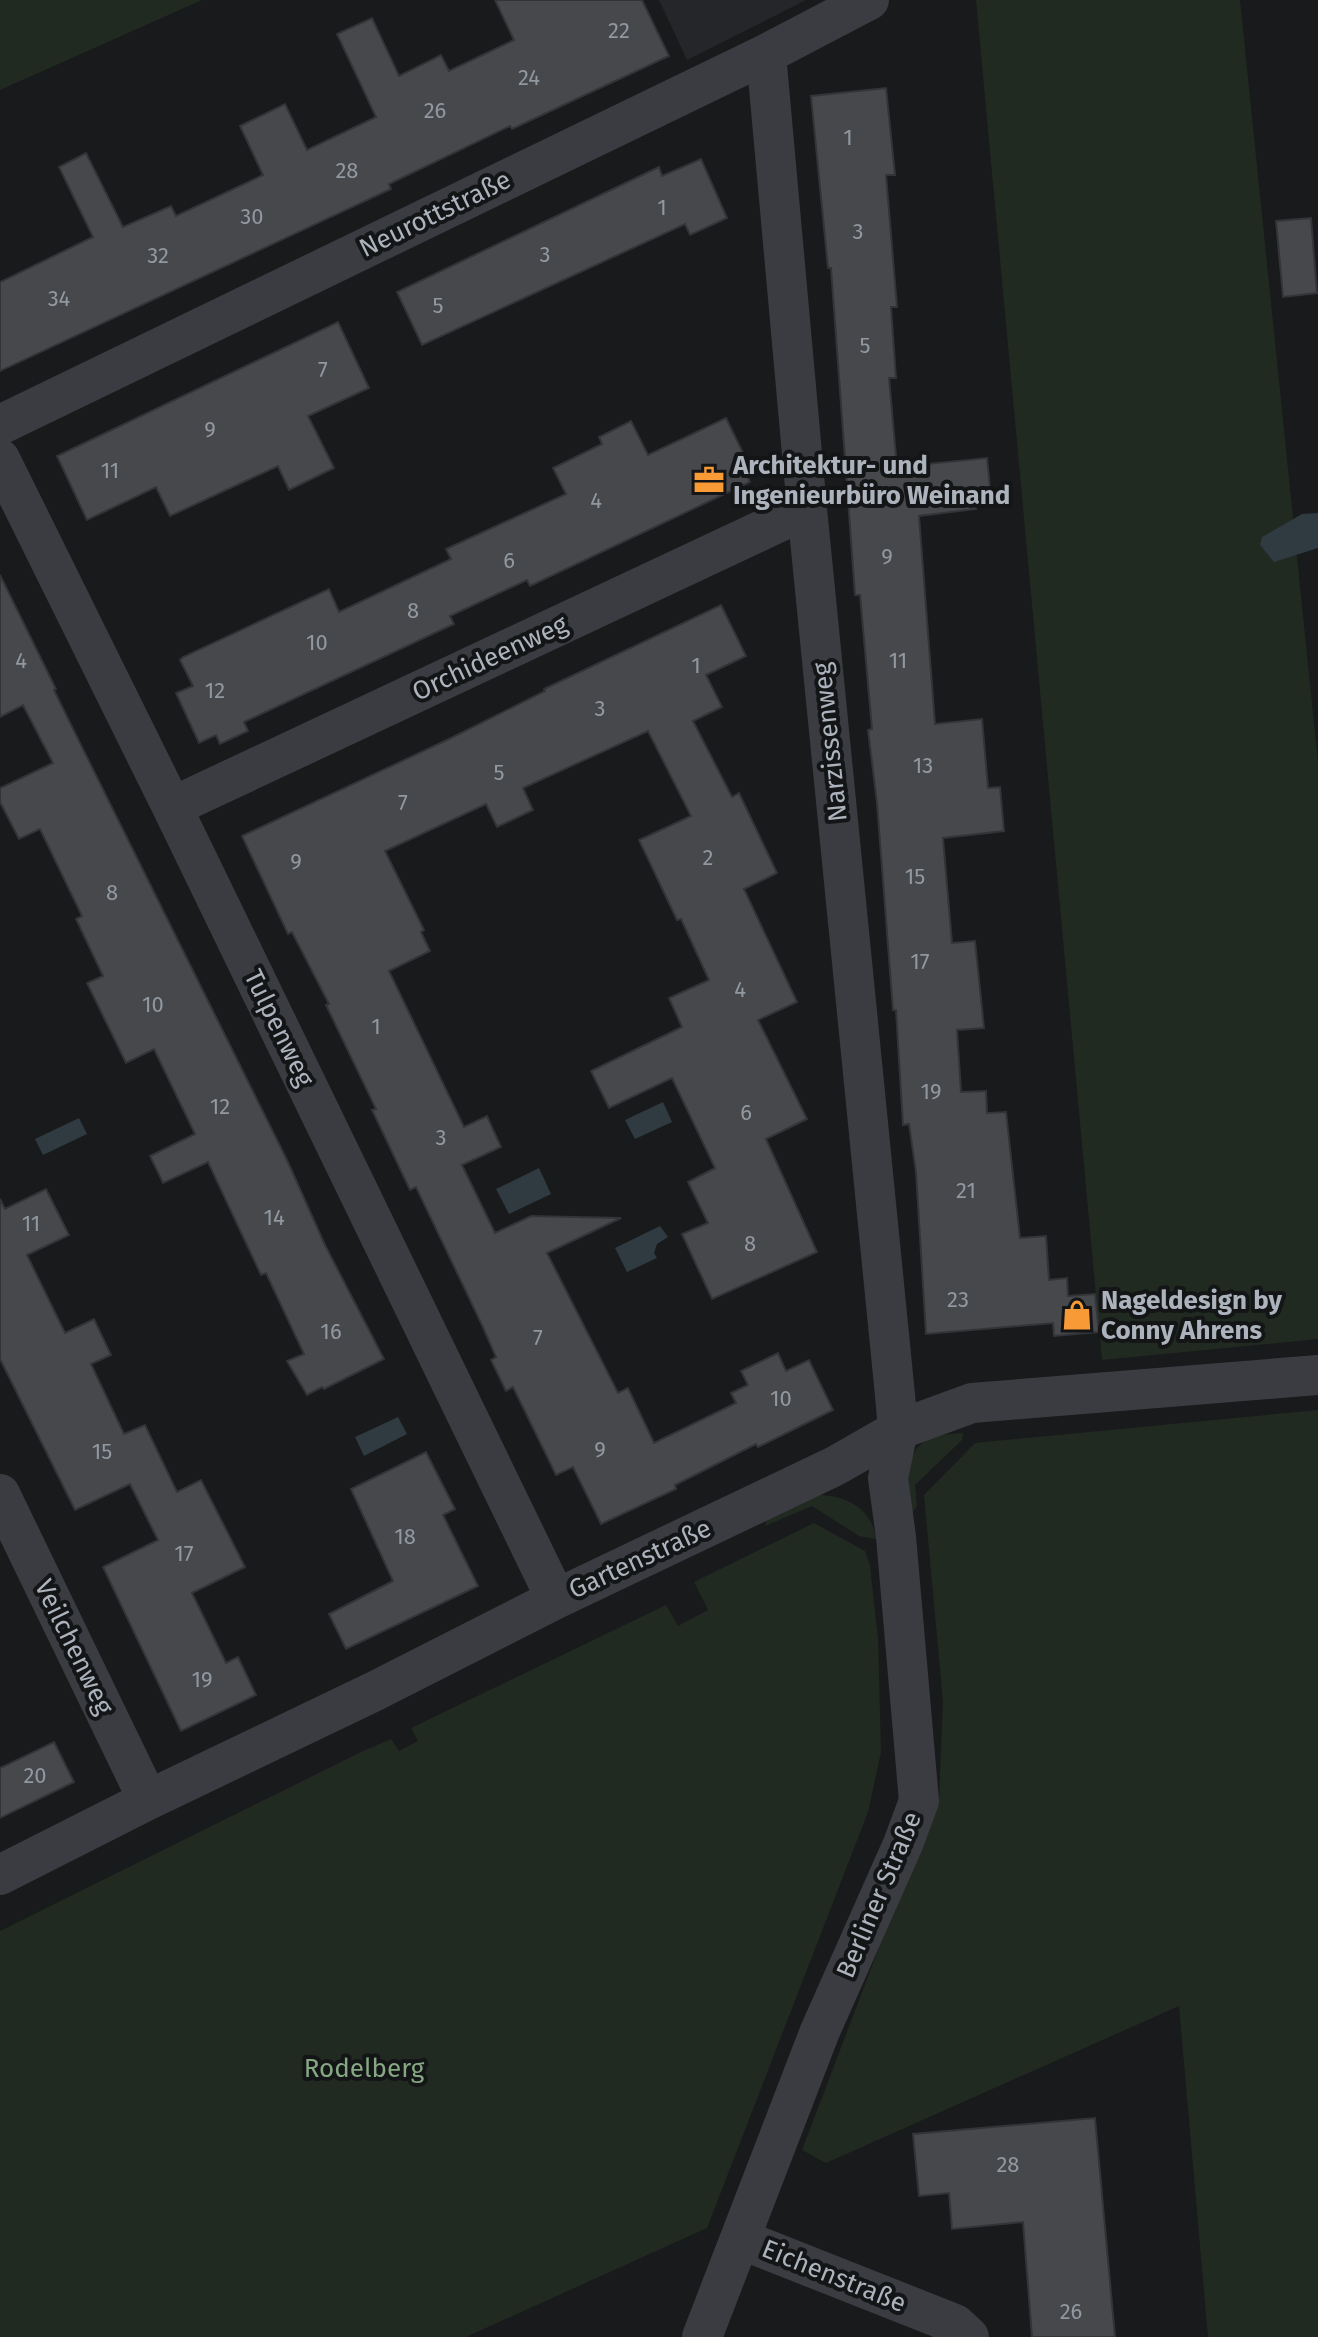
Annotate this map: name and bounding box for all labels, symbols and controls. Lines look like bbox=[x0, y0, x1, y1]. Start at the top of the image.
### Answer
house number: 22 bbox=[608, 17, 630, 44]
house number: 24 bbox=[518, 64, 540, 91]
house number: 26 bbox=[424, 97, 446, 124]
house number: 1 bbox=[843, 124, 853, 151]
house number: 28 bbox=[335, 157, 359, 184]
street label: Neurottstraße bbox=[354, 164, 516, 264]
house number: 1 bbox=[657, 194, 667, 221]
house number: 30 bbox=[240, 203, 264, 230]
house number: 3 bbox=[853, 218, 863, 245]
house number: 3 bbox=[540, 241, 550, 268]
house number: 32 bbox=[147, 242, 169, 269]
house number: 34 bbox=[48, 285, 71, 312]
house number: 5 bbox=[432, 292, 444, 319]
house number: 5 bbox=[859, 332, 871, 359]
house number: 7 bbox=[318, 356, 328, 383]
house number: 9 bbox=[204, 416, 216, 443]
place label: Architektur- und Ingenieurbüro Weinand bbox=[732, 450, 1010, 511]
house number: 11 bbox=[101, 457, 119, 484]
office icon: Architektur- und Ingenieurbüro Weinand bbox=[692, 463, 726, 497]
house number: 4 bbox=[590, 487, 602, 514]
house number: 9 bbox=[881, 543, 893, 570]
house number: 6 bbox=[503, 547, 515, 574]
house number: 8 bbox=[407, 597, 419, 624]
street label: Orchideenweg bbox=[407, 608, 573, 707]
house number: 10 bbox=[306, 629, 328, 656]
house number: 4 bbox=[15, 647, 27, 674]
house number: 11 bbox=[889, 647, 907, 674]
house number: 1 bbox=[691, 652, 701, 679]
street label: Narzissenweg bbox=[806, 660, 854, 823]
house number: 12 bbox=[205, 677, 225, 704]
house number: 3 bbox=[595, 695, 605, 722]
house number: 13 bbox=[913, 752, 933, 779]
house number: 5 bbox=[493, 759, 505, 786]
house number: 7 bbox=[398, 789, 408, 816]
house number: 2 bbox=[703, 844, 713, 871]
house number: 9 bbox=[290, 848, 302, 875]
house number: 15 bbox=[905, 863, 925, 890]
house number: 8 bbox=[106, 879, 118, 906]
house number: 17 bbox=[910, 948, 930, 975]
street label: Tulpenweg bbox=[237, 964, 321, 1092]
house number: 4 bbox=[734, 976, 746, 1003]
house number: 10 bbox=[142, 991, 164, 1018]
house number: 1 bbox=[371, 1013, 381, 1040]
house number: 19 bbox=[920, 1078, 942, 1105]
house number: 12 bbox=[210, 1093, 230, 1120]
house number: 6 bbox=[740, 1099, 752, 1126]
house number: 3 bbox=[436, 1124, 446, 1151]
house number: 21 bbox=[956, 1177, 976, 1204]
house number: 14 bbox=[263, 1204, 285, 1231]
house number: 11 bbox=[22, 1210, 40, 1237]
house number: 8 bbox=[744, 1230, 756, 1257]
place label: Nageldesign by Conny Ahrens bbox=[1101, 1285, 1283, 1346]
house number: 23 bbox=[947, 1286, 969, 1313]
shop icon: Nageldesign by Conny Ahrens bbox=[1060, 1298, 1094, 1332]
house number: 16 bbox=[320, 1318, 342, 1345]
house number: 7 bbox=[533, 1324, 543, 1351]
house number: 10 bbox=[770, 1385, 792, 1412]
house number: 9 bbox=[594, 1436, 606, 1463]
house number: 15 bbox=[92, 1438, 112, 1465]
street label: Gartenstraße bbox=[564, 1513, 716, 1605]
house number: 18 bbox=[394, 1523, 416, 1550]
house number: 17 bbox=[174, 1540, 194, 1567]
street label: Veilchenweg bbox=[28, 1575, 120, 1720]
house number: 19 bbox=[191, 1666, 213, 1693]
house number: 20 bbox=[23, 1762, 47, 1789]
street label: Berliner Straße bbox=[830, 1807, 928, 1983]
park label: Rodelberg bbox=[304, 2053, 425, 2084]
house number: 28 bbox=[996, 2151, 1020, 2178]
street label: Eichenstraße bbox=[757, 2233, 911, 2319]
house number: 26 bbox=[1060, 2298, 1082, 2325]

